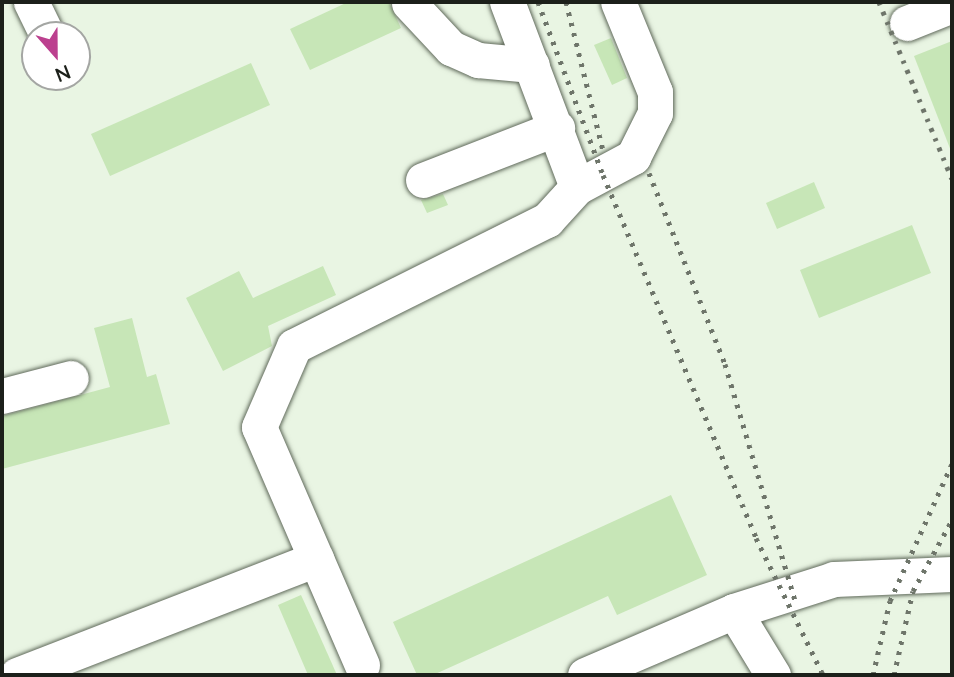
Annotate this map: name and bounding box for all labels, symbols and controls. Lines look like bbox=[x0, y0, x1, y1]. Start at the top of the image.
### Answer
north arrow bbox=[21, 21, 91, 91]
text: N bbox=[52, 61, 74, 88]

